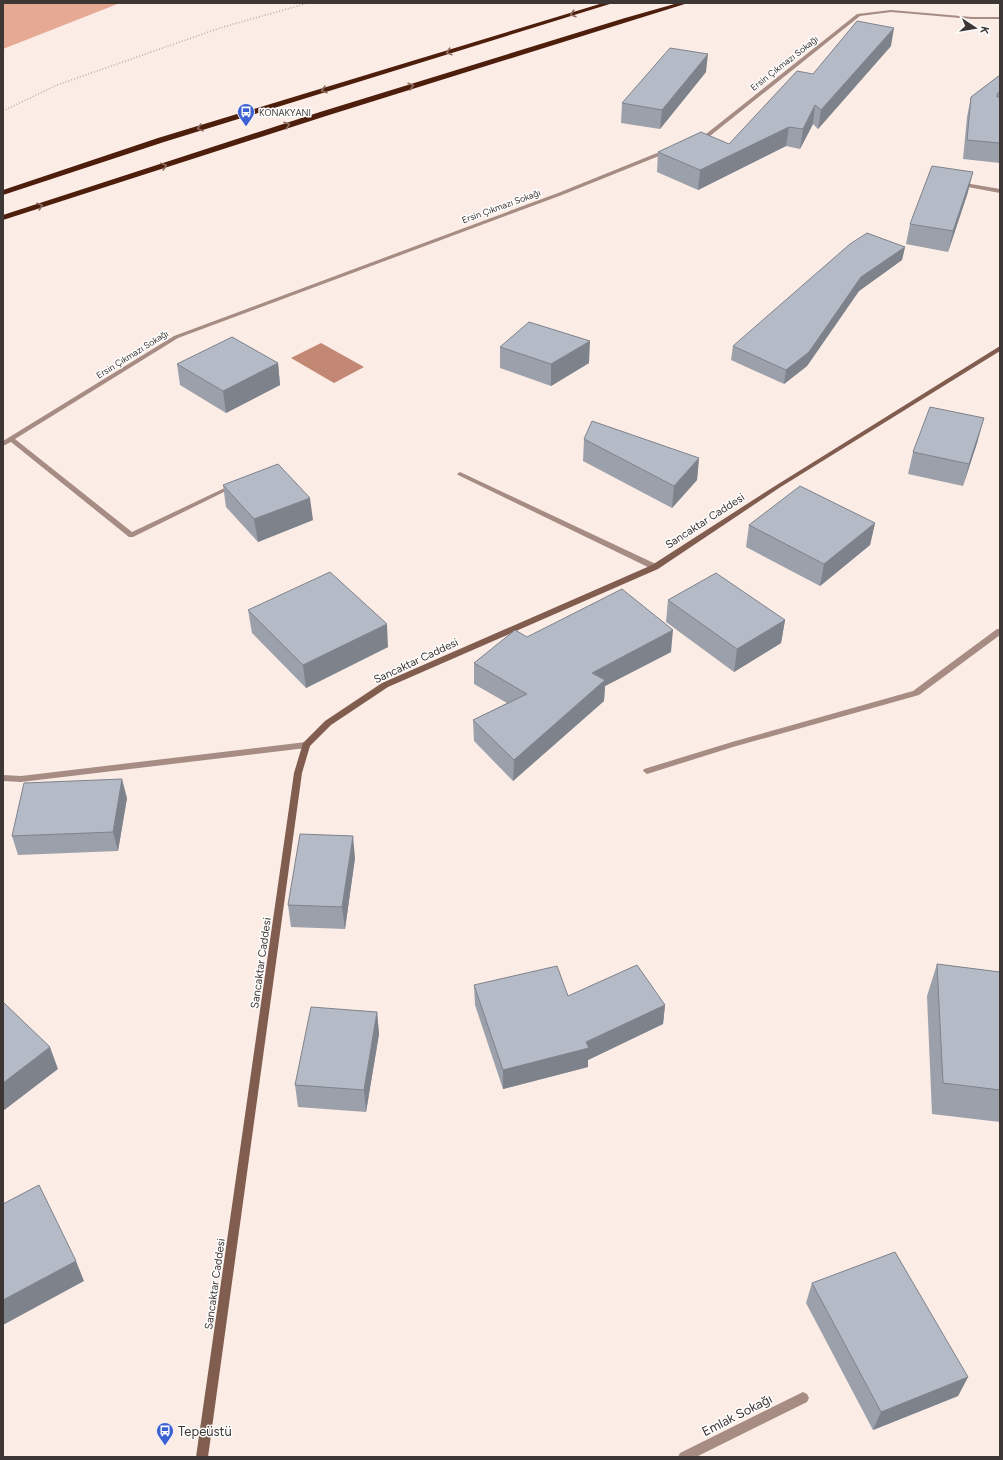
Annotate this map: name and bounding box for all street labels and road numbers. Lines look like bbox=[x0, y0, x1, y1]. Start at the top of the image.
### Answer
street label: Ersin Çıkmazı Sokağı bbox=[748, 33, 820, 93]
street label: Ersin Çıkmazı Sokağı bbox=[460, 187, 542, 225]
street label: Ersin Çıkmazı Sokağı bbox=[94, 327, 170, 381]
street label: Sancaktar Caddesi bbox=[663, 491, 747, 551]
street label: Sancaktar Caddesi bbox=[372, 636, 460, 686]
street label: Sancaktar Caddesi bbox=[248, 917, 274, 1009]
street label: Sancaktar Caddesi bbox=[202, 1238, 228, 1330]
street label: Emlak Sokağı bbox=[699, 1391, 775, 1439]

